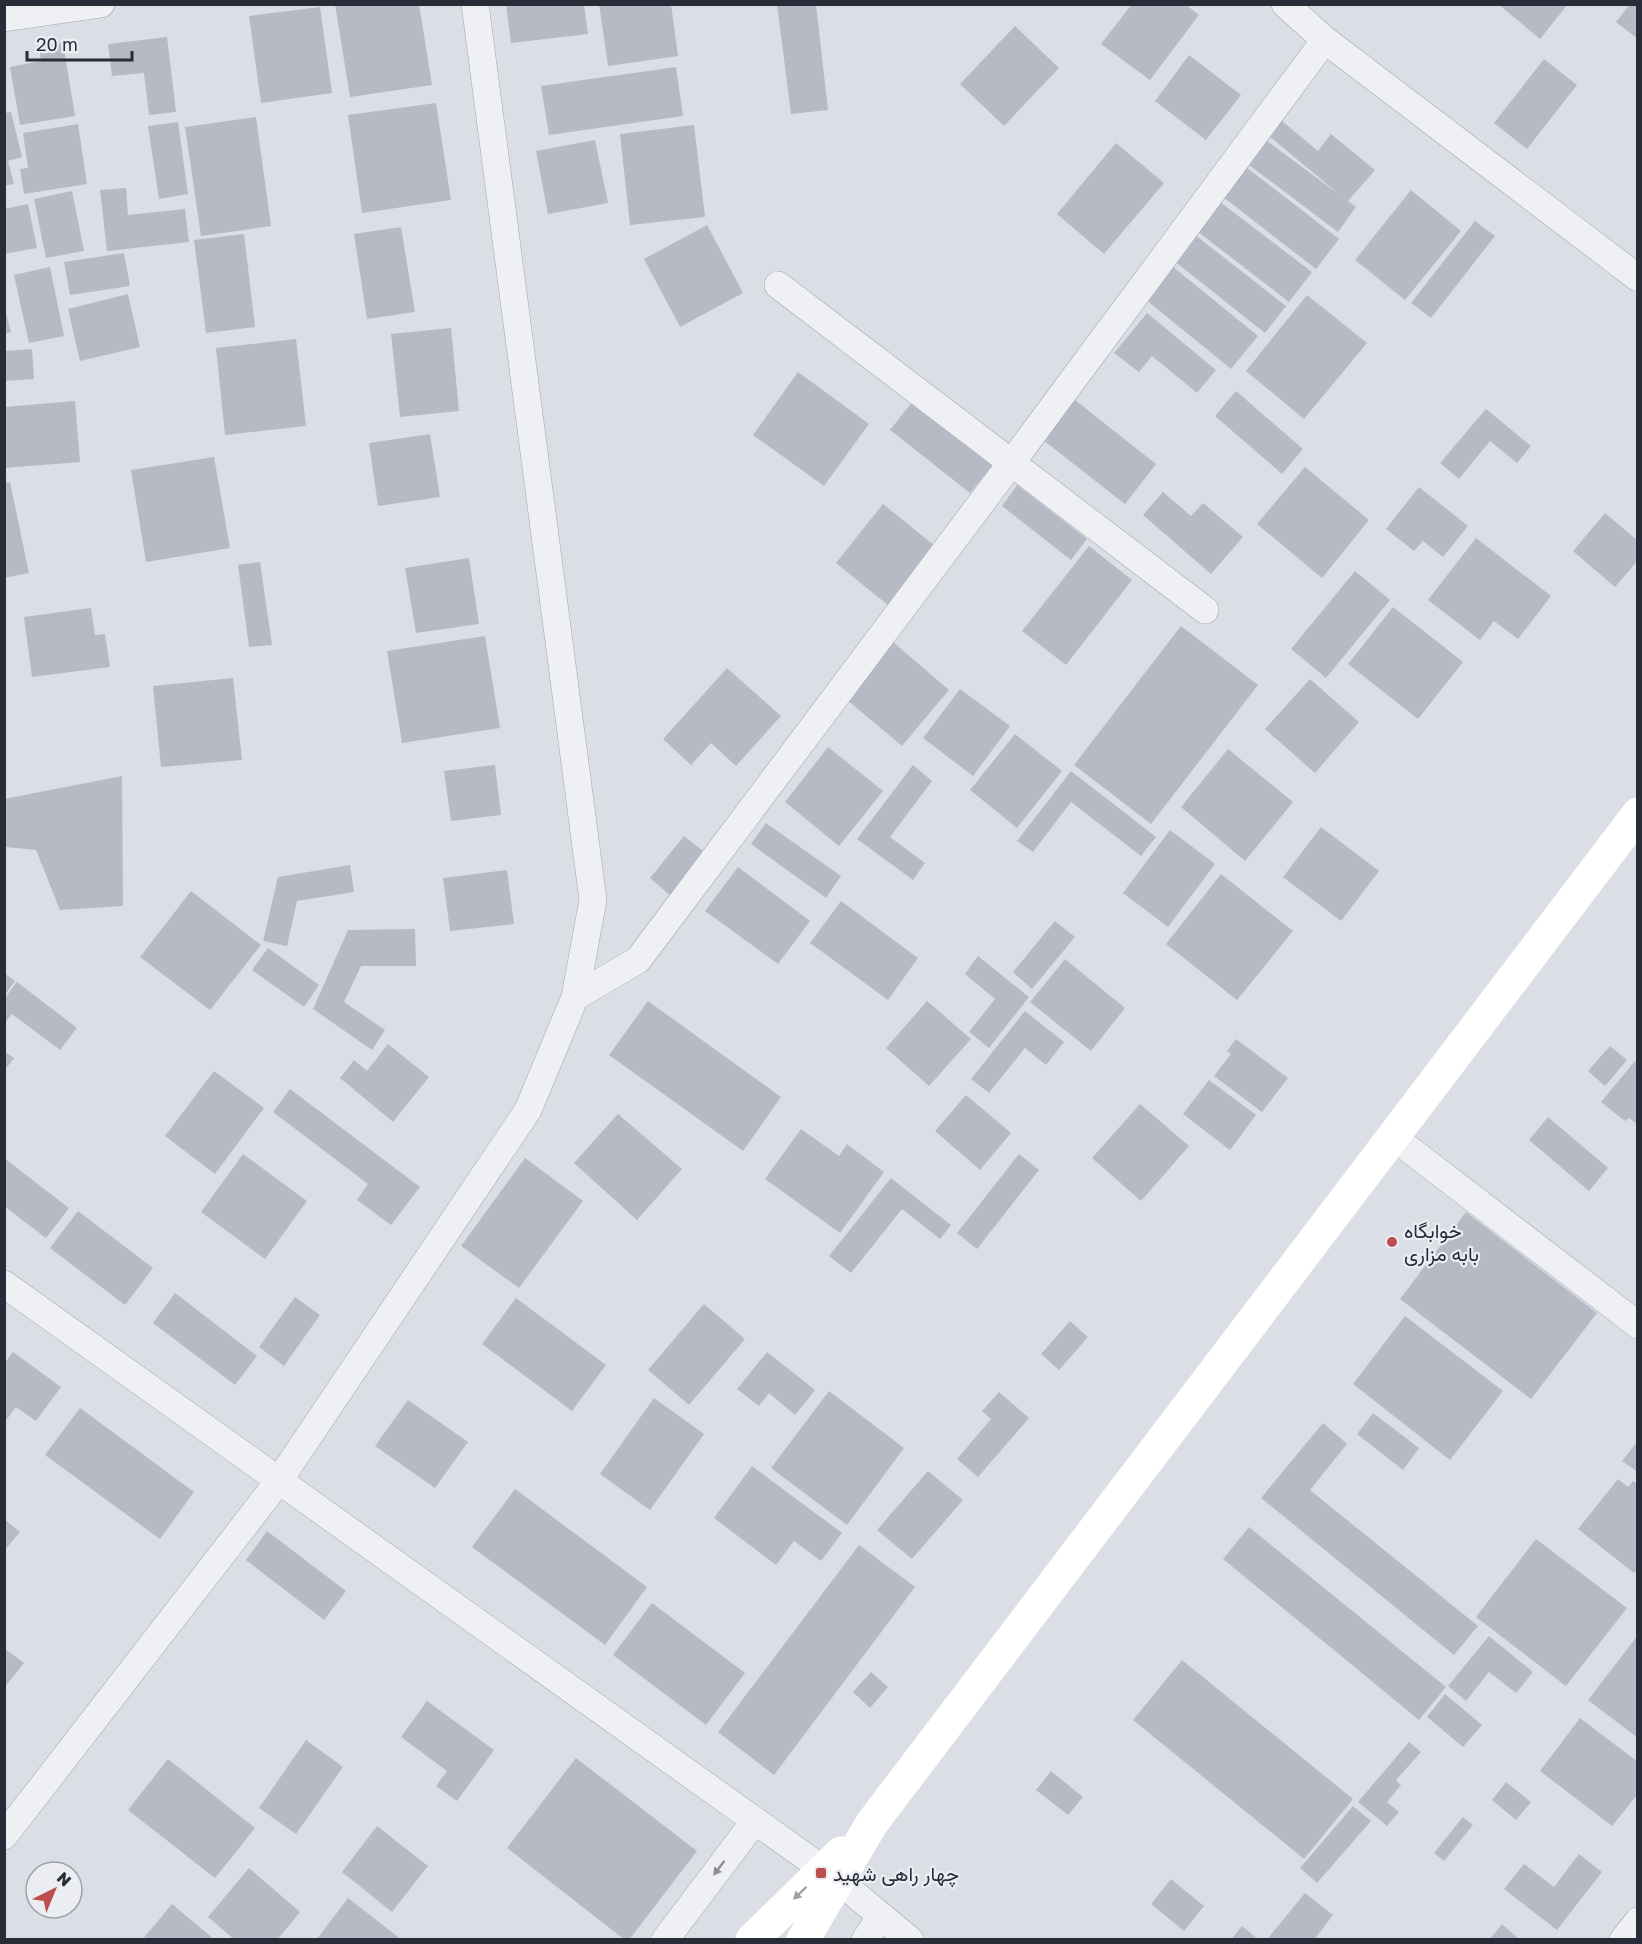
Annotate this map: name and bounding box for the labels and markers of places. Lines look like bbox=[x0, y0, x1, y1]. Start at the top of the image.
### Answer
place label: خوابگاه بابه مزاری bbox=[1404, 1218, 1479, 1267]
marker: خوابگاه بابه مزاری bbox=[1385, 1235, 1399, 1249]
place label: چهار راهی شهید bbox=[833, 1861, 959, 1888]
marker: چهار راهی شهید bbox=[814, 1866, 828, 1880]

